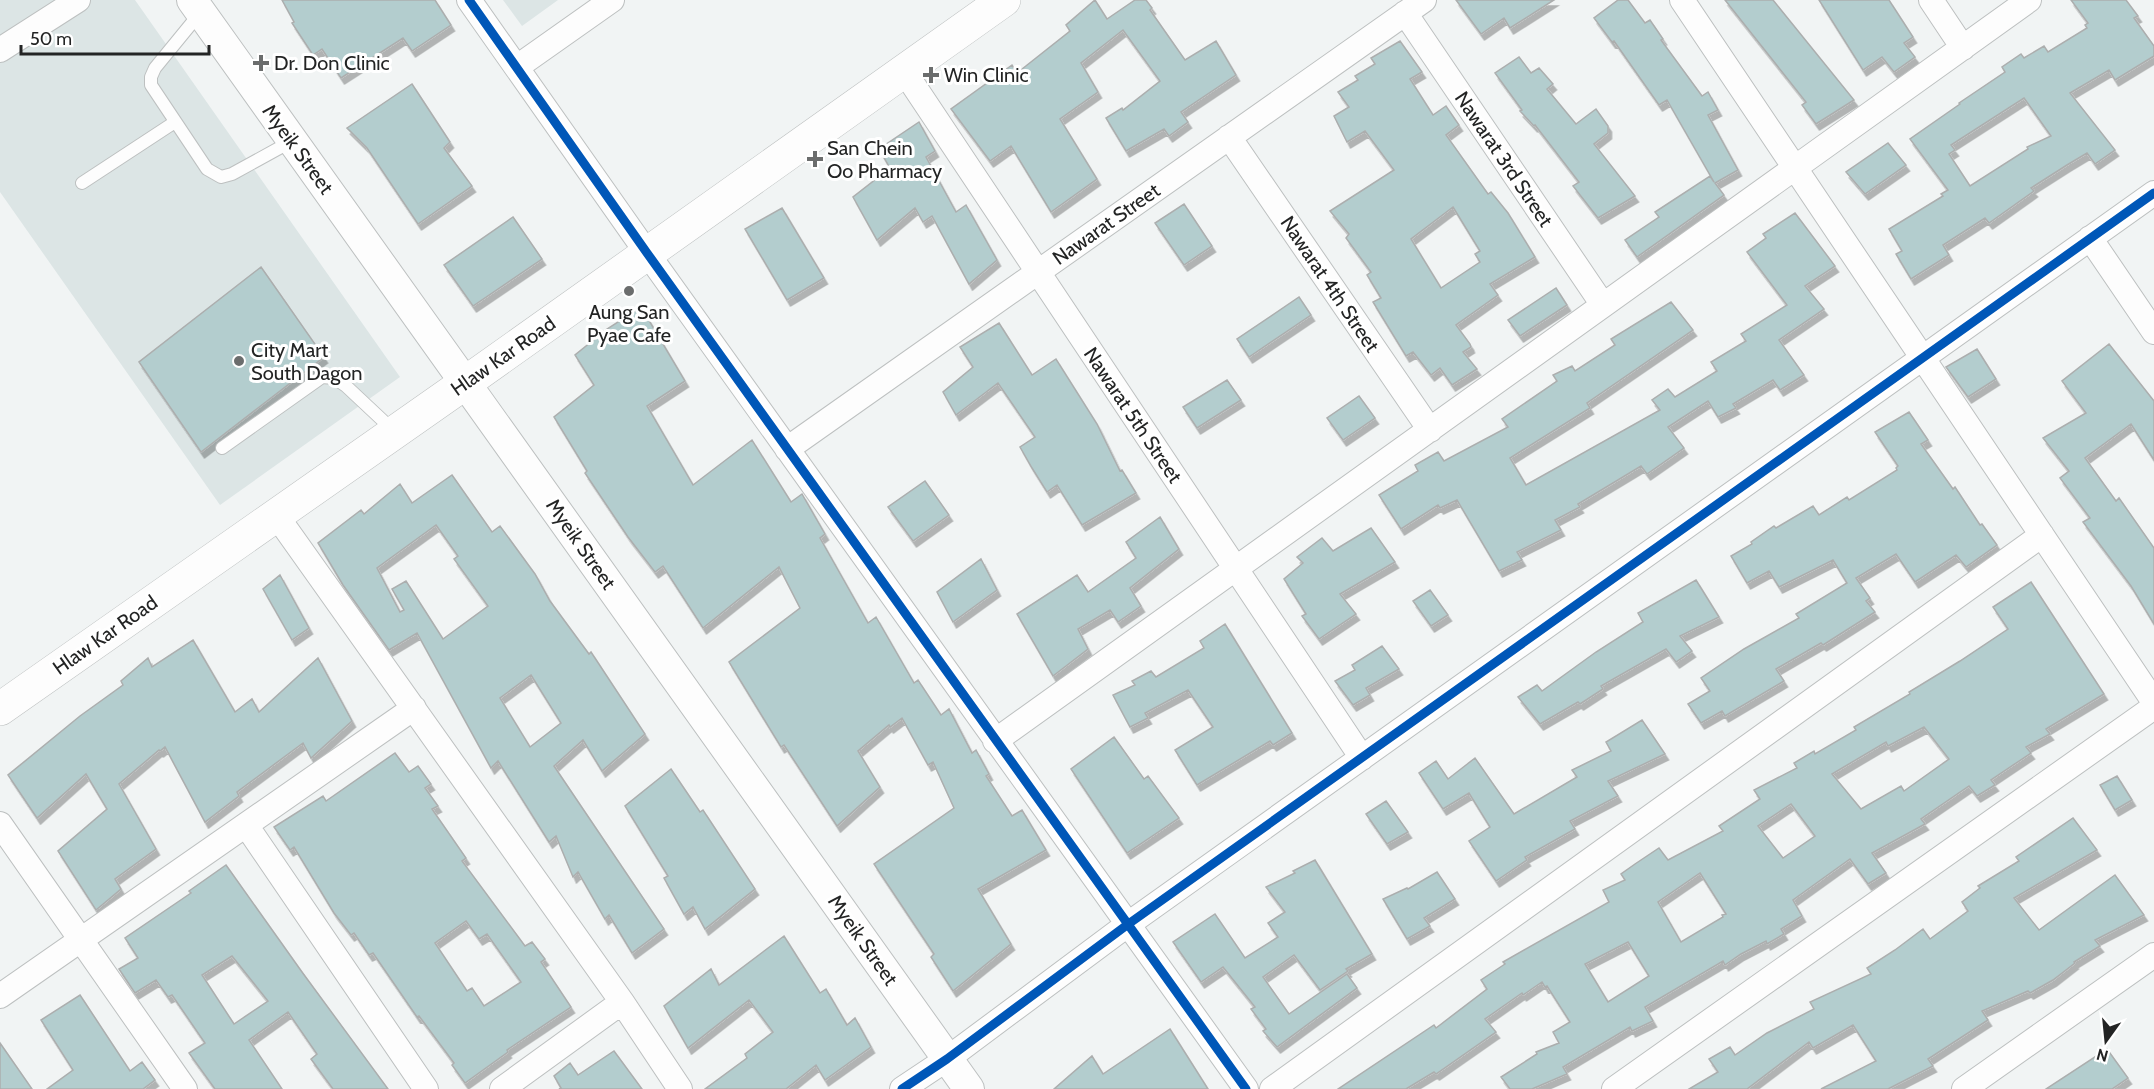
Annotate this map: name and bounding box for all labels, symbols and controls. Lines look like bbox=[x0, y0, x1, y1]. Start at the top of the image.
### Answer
scale bar bbox=[21, 18, 208, 56]
text: 50 m bbox=[30, 28, 72, 50]
place label: Dr. Don Clinic bbox=[274, 51, 390, 75]
marker: Dr. Don Clinic bbox=[252, 54, 270, 72]
place label: Win Clinic bbox=[944, 63, 1029, 87]
marker: Win Clinic bbox=[922, 66, 940, 84]
street label: Nawarat 3rd Street bbox=[1450, 87, 1558, 231]
street label: Myeik Street bbox=[257, 99, 339, 199]
place label: San Chein Oo Pharmacy bbox=[827, 136, 942, 183]
marker: San Chein Oo Pharmacy bbox=[808, 152, 822, 166]
street label: Nawarat Street bbox=[1048, 178, 1164, 270]
street label: Nawarat 4th Street bbox=[1276, 211, 1385, 357]
marker: Aung San Pyae Cafe bbox=[622, 284, 636, 298]
place label: Aung San Pyae Cafe bbox=[587, 300, 671, 347]
street label: Hlaw Kar Road bbox=[446, 311, 560, 401]
place label: City Mart South Dagon bbox=[251, 338, 362, 385]
street label: Nawarat 5th Street bbox=[1079, 343, 1187, 488]
marker: City Mart South Dagon bbox=[232, 354, 246, 368]
street label: Myeik Street bbox=[541, 494, 621, 594]
street label: Hlaw Kar Road bbox=[48, 590, 162, 680]
street label: Myeik Street bbox=[823, 890, 903, 990]
north arrow bbox=[2076, 1011, 2136, 1071]
text: N bbox=[2094, 1044, 2110, 1066]

